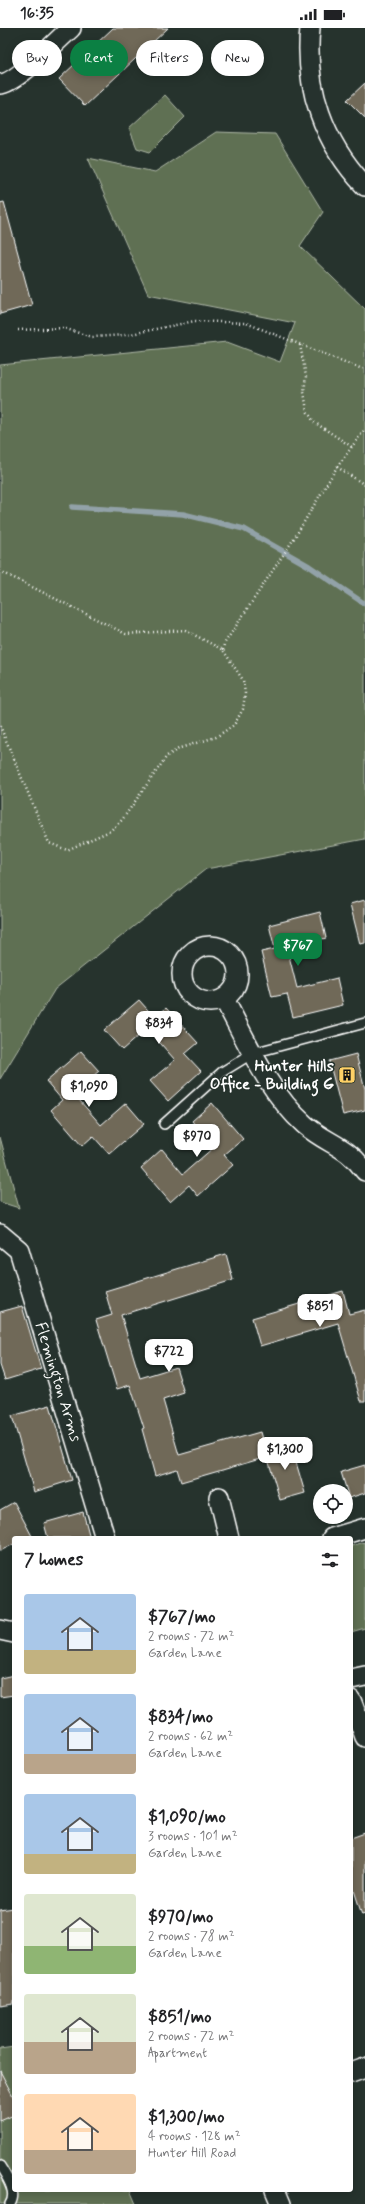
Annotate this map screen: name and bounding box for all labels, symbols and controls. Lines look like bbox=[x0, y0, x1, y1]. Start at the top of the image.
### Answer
text: 16:35 bbox=[20, 4, 54, 24]
chip: Buy bbox=[12, 40, 62, 76]
chip: Rent bbox=[70, 40, 128, 76]
chip: Filters bbox=[136, 40, 203, 76]
chip: New bbox=[211, 40, 264, 76]
pin: $767 bbox=[274, 933, 322, 967]
text: $767 bbox=[283, 937, 313, 954]
pin: $834 bbox=[135, 1011, 183, 1045]
text: $834 bbox=[145, 1015, 173, 1032]
place label: Hunter Hills Office - Building G bbox=[210, 1056, 334, 1097]
building icon: Hunter Hills Office - Building G bbox=[337, 1065, 357, 1085]
pin: $1,090 bbox=[56, 1074, 122, 1108]
text: $1,090 bbox=[70, 1078, 108, 1095]
pin: $970 bbox=[173, 1124, 221, 1158]
text: $970 bbox=[183, 1128, 211, 1145]
pin: $851 bbox=[296, 1294, 344, 1328]
text: $851 bbox=[307, 1298, 333, 1315]
street label: Flemington Arms bbox=[29, 1320, 86, 1445]
pin: $722 bbox=[145, 1339, 193, 1373]
text: $722 bbox=[154, 1343, 184, 1360]
pin: $1,300 bbox=[252, 1437, 318, 1471]
text: $1,300 bbox=[267, 1441, 303, 1458]
map controls bbox=[313, 1484, 353, 1524]
button: locate bbox=[313, 1484, 353, 1524]
text: 7 homes bbox=[24, 1549, 83, 1571]
icon: filters bbox=[319, 1549, 341, 1571]
text: $767/mo bbox=[148, 1606, 215, 1628]
icon: home bbox=[56, 1610, 104, 1658]
text: 2 rooms · 72 m² bbox=[148, 1628, 234, 1645]
text: Garden Lane bbox=[148, 1645, 222, 1662]
text: $834/mo bbox=[148, 1706, 213, 1728]
icon: home bbox=[56, 1710, 104, 1758]
text: 2 rooms · 62 m² bbox=[148, 1728, 233, 1745]
text: Garden Lane bbox=[148, 1745, 222, 1762]
text: $1,090/mo bbox=[148, 1806, 226, 1828]
icon: home bbox=[56, 1810, 104, 1858]
text: 3 rooms · 101 m² bbox=[148, 1828, 237, 1845]
text: Garden Lane bbox=[148, 1845, 222, 1862]
text: $970/mo bbox=[148, 1906, 213, 1928]
icon: home bbox=[56, 1910, 104, 1958]
text: 2 rooms · 78 m² bbox=[148, 1928, 235, 1945]
text: Garden Lane bbox=[148, 1945, 222, 1962]
text: $851/mo bbox=[148, 2006, 211, 2028]
icon: home bbox=[56, 2010, 104, 2058]
text: 2 rooms · 72 m² bbox=[148, 2028, 234, 2045]
text: Apartment bbox=[148, 2045, 207, 2062]
text: $1,300/mo bbox=[148, 2106, 224, 2128]
icon: home bbox=[56, 2110, 104, 2158]
text: 4 rooms · 128 m² bbox=[148, 2128, 240, 2145]
text: Hunter Hill Road bbox=[148, 2145, 236, 2162]

